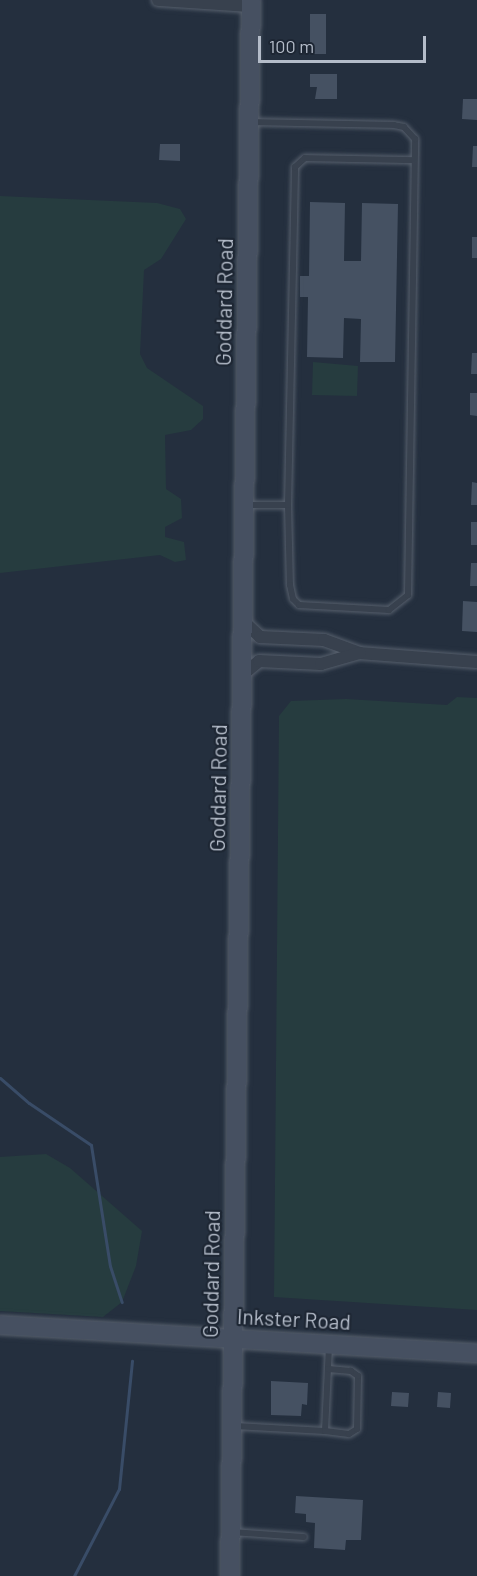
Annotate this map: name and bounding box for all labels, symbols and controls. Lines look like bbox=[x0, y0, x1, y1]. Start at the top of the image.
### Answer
scale bar bbox=[261, 24, 429, 62]
text: 100 m bbox=[269, 35, 314, 57]
street label: Goddard Road bbox=[210, 238, 238, 366]
street label: Goddard Road bbox=[204, 724, 232, 852]
street label: Goddard Road bbox=[197, 1210, 225, 1338]
street label: Inkster Road bbox=[236, 1303, 352, 1335]

